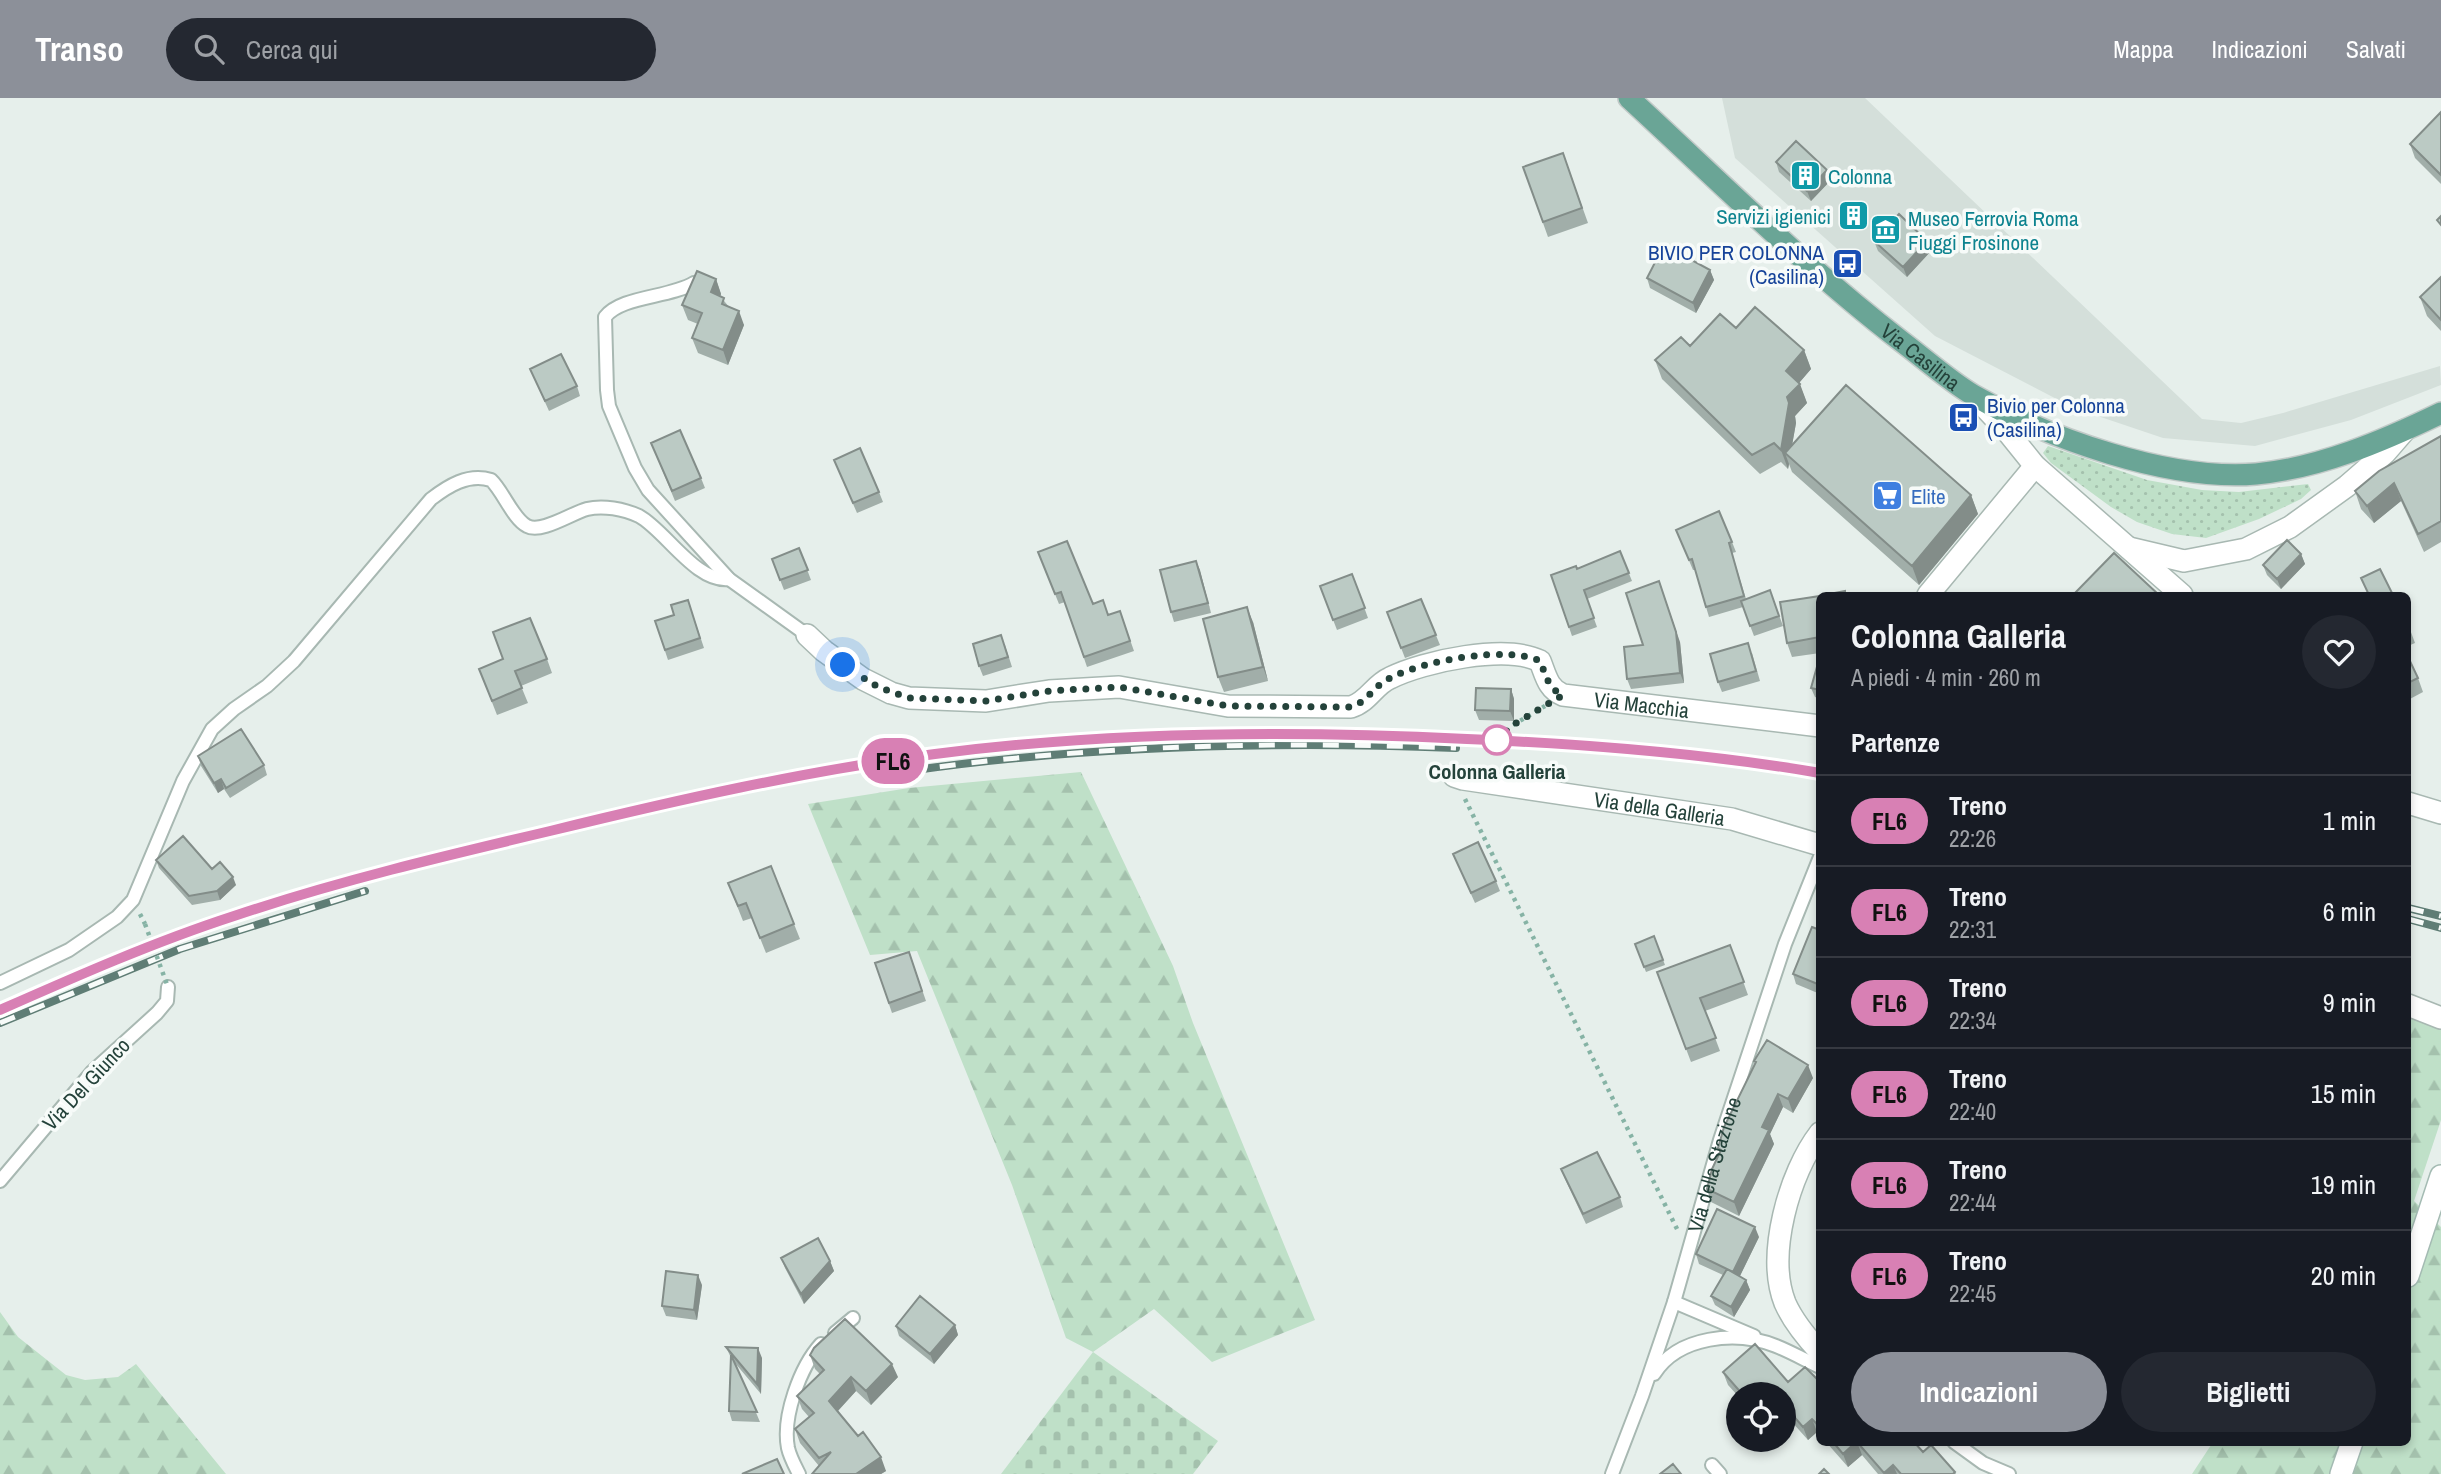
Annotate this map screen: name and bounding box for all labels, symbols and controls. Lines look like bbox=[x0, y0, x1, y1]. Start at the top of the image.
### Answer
search box bbox=[166, 18, 656, 81]
text: Transo bbox=[35, 27, 124, 71]
icon: search bbox=[190, 30, 228, 68]
text: Cerca qui bbox=[246, 32, 338, 67]
text: Mappa bbox=[2113, 33, 2174, 65]
text: Indicazioni bbox=[2212, 33, 2308, 65]
text: Salvati bbox=[2346, 33, 2406, 65]
building icon: Colonna bbox=[1788, 159, 1822, 193]
place label: Colonna bbox=[1828, 162, 1893, 191]
building icon: Servizi igienici bbox=[1837, 199, 1871, 233]
place label: Servizi igienici bbox=[1716, 202, 1831, 231]
place label: Museo Ferrovia Roma Fiuggi Frosinone bbox=[1908, 204, 2079, 257]
museum icon: Museo Ferrovia Roma Fiuggi Frosinone bbox=[1868, 213, 1902, 247]
place label: BIVIO PER COLONNA (Casilina) bbox=[1648, 238, 1825, 291]
bus stop icon: BIVIO PER COLONNA (Casilina) bbox=[1830, 247, 1864, 281]
street label: Via Casilina bbox=[1875, 316, 1967, 397]
place label: Bivio per Colonna (Casilina) bbox=[1987, 391, 2125, 444]
bus stop icon: Bivio per Colonna (Casilina) bbox=[1947, 400, 1981, 434]
supermarket icon: Elite bbox=[1871, 479, 1905, 513]
place label: Elite bbox=[1911, 482, 1945, 511]
text: Colonna Galleria bbox=[1851, 614, 2066, 658]
button: heart bbox=[2302, 615, 2376, 689]
your location bbox=[825, 647, 860, 682]
text: A piedi · 4 min · 260 m bbox=[1851, 662, 2041, 693]
street label: Via Macchia bbox=[1593, 684, 1691, 725]
marker: Colonna Galleria bbox=[1482, 725, 1512, 755]
text: Partenze bbox=[1851, 725, 1940, 760]
line badge: FL6 bbox=[853, 738, 933, 784]
text: FL6 bbox=[876, 745, 911, 777]
place label: Colonna Galleria bbox=[1429, 757, 1566, 786]
street label: Via della Galleria bbox=[1592, 784, 1727, 832]
text: Treno bbox=[1949, 788, 2007, 823]
text: 1 min bbox=[2323, 803, 2376, 838]
text: FL6 bbox=[1872, 805, 1907, 837]
text: 22:26 bbox=[1949, 823, 1996, 854]
text: Treno bbox=[1949, 879, 2007, 914]
text: 6 min bbox=[2323, 894, 2376, 929]
text: FL6 bbox=[1872, 896, 1907, 928]
text: 22:31 bbox=[1949, 914, 1996, 945]
text: Treno bbox=[1949, 970, 2007, 1005]
text: 9 min bbox=[2323, 985, 2376, 1020]
text: FL6 bbox=[1872, 987, 1907, 1019]
text: 22:34 bbox=[1949, 1005, 1996, 1036]
street label: Via Del Giunco bbox=[36, 1032, 136, 1136]
text: Treno bbox=[1949, 1061, 2007, 1096]
text: 15 min bbox=[2311, 1076, 2376, 1111]
text: FL6 bbox=[1872, 1078, 1907, 1110]
street label: Via della Stazione bbox=[1680, 1093, 1748, 1235]
text: 22:40 bbox=[1949, 1096, 1996, 1127]
text: Treno bbox=[1949, 1152, 2007, 1187]
text: 19 min bbox=[2311, 1167, 2376, 1202]
text: FL6 bbox=[1872, 1169, 1907, 1201]
text: 22:44 bbox=[1949, 1187, 1996, 1218]
text: Treno bbox=[1949, 1243, 2007, 1278]
text: 20 min bbox=[2311, 1258, 2376, 1293]
text: FL6 bbox=[1872, 1260, 1907, 1292]
text: 22:45 bbox=[1949, 1278, 1996, 1309]
button: Indicazioni bbox=[1851, 1352, 2107, 1432]
button: Biglietti bbox=[2121, 1352, 2376, 1432]
map controls bbox=[1726, 1382, 1796, 1452]
button: locate bbox=[1726, 1382, 1796, 1452]

